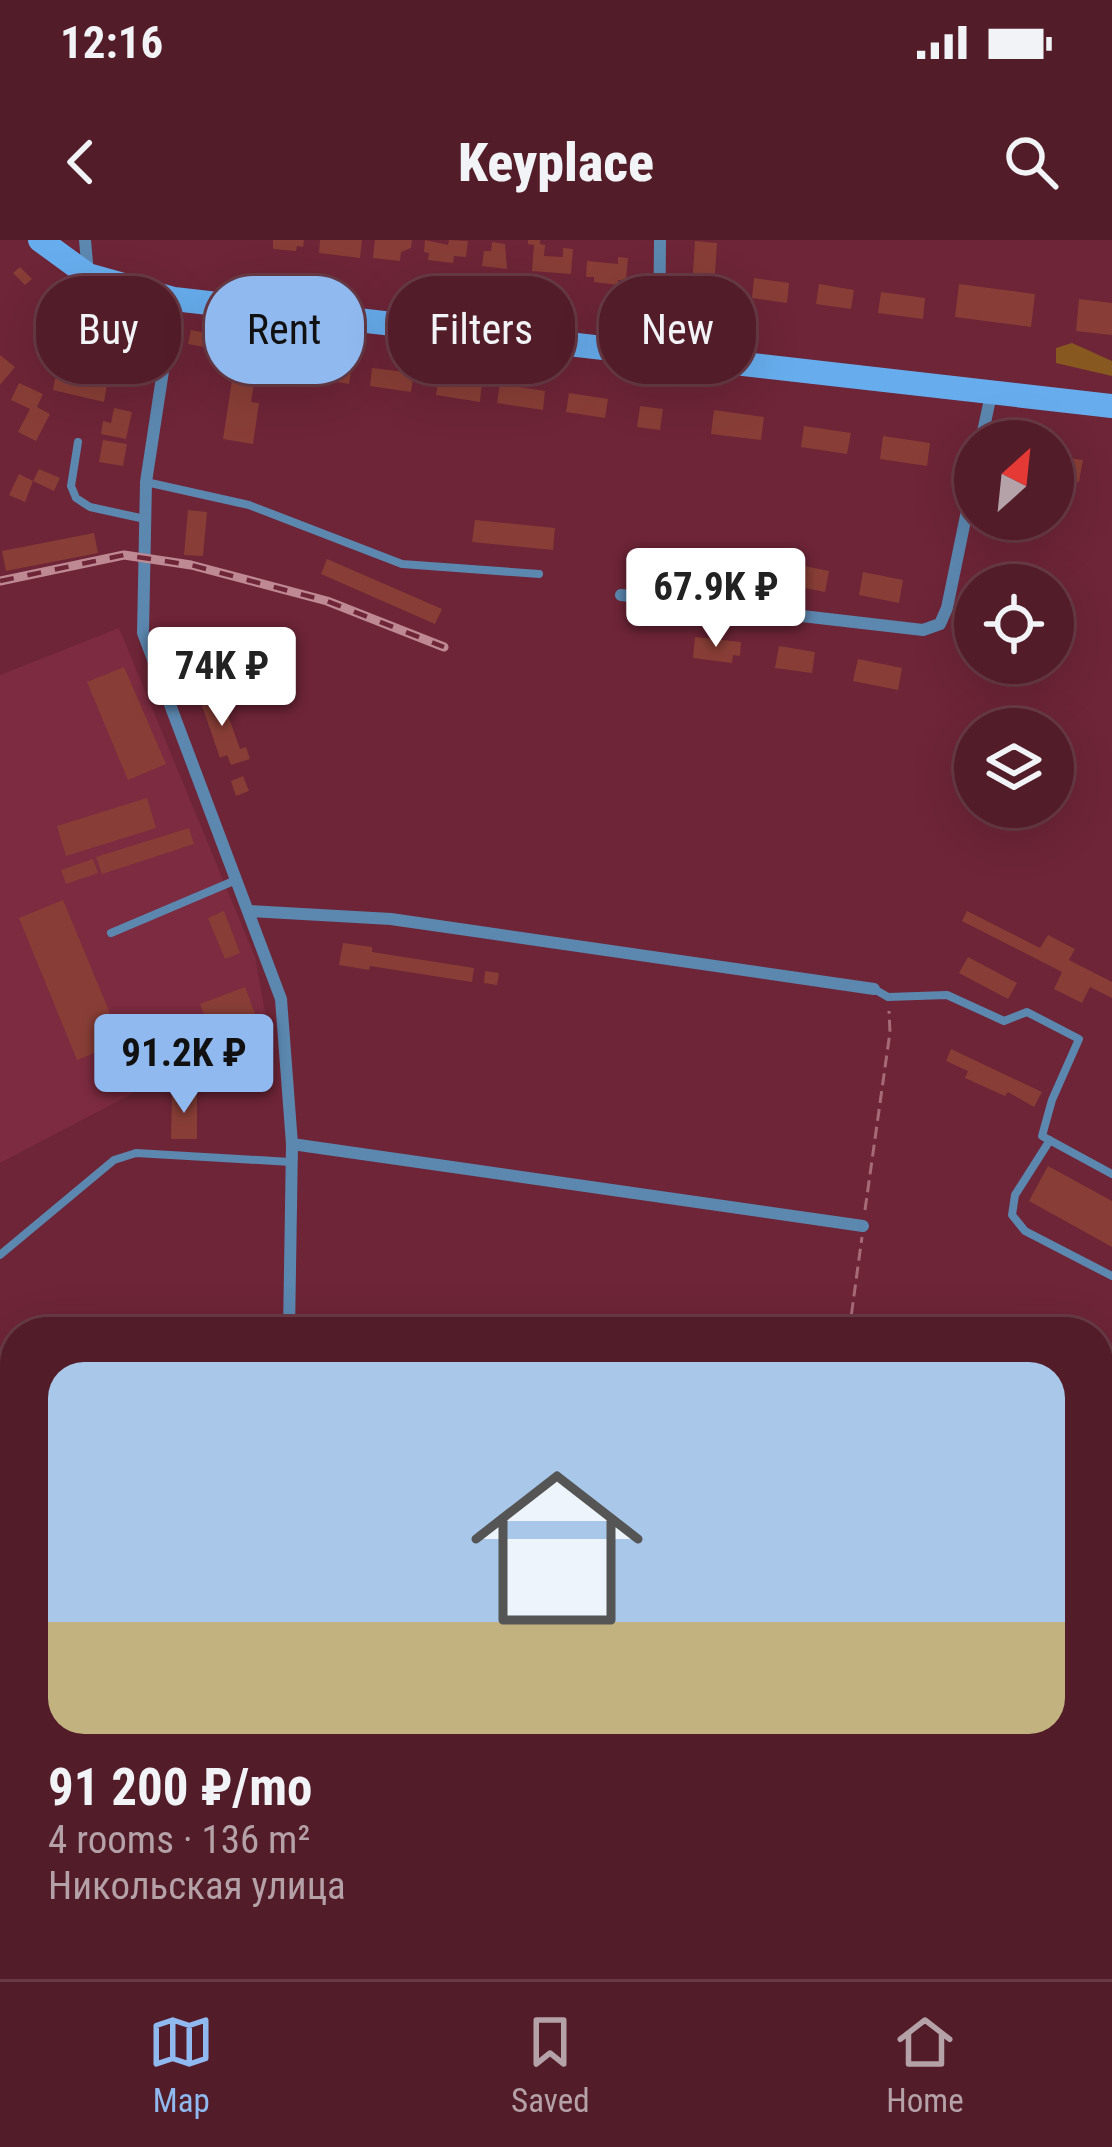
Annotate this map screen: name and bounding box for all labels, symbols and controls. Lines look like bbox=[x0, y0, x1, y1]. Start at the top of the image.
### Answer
text: 12:16 bbox=[60, 16, 163, 69]
icon: back bbox=[48, 129, 114, 195]
icon: search bbox=[998, 129, 1064, 195]
text: Keyplace bbox=[458, 131, 654, 194]
chip: Buy bbox=[36, 276, 181, 384]
chip: Rent bbox=[205, 276, 364, 384]
chip: Filters bbox=[388, 276, 575, 384]
chip: New bbox=[599, 276, 756, 384]
north arrow bbox=[954, 420, 1074, 540]
map controls bbox=[954, 420, 1074, 828]
pin: 67.9K ₽ bbox=[605, 548, 827, 650]
text: 67.9K ₽ bbox=[653, 564, 779, 610]
button: locate bbox=[954, 564, 1074, 684]
pin: 74K ₽ bbox=[138, 627, 306, 729]
text: 74K ₽ bbox=[175, 643, 269, 689]
button: layers bbox=[954, 708, 1074, 828]
pin: 91.2K ₽ bbox=[73, 1014, 295, 1116]
text: 91.2K ₽ bbox=[121, 1030, 247, 1076]
icon: home bbox=[449, 1440, 665, 1656]
text: 91 200 ₽/mo bbox=[48, 1758, 312, 1817]
text: 4 rooms · 136 m² bbox=[48, 1817, 310, 1863]
text: Никольская улица bbox=[48, 1863, 346, 1909]
tab: Map bbox=[148, 2009, 214, 2120]
tab: Saved bbox=[511, 2009, 590, 2120]
tab: Home bbox=[886, 2009, 964, 2120]

